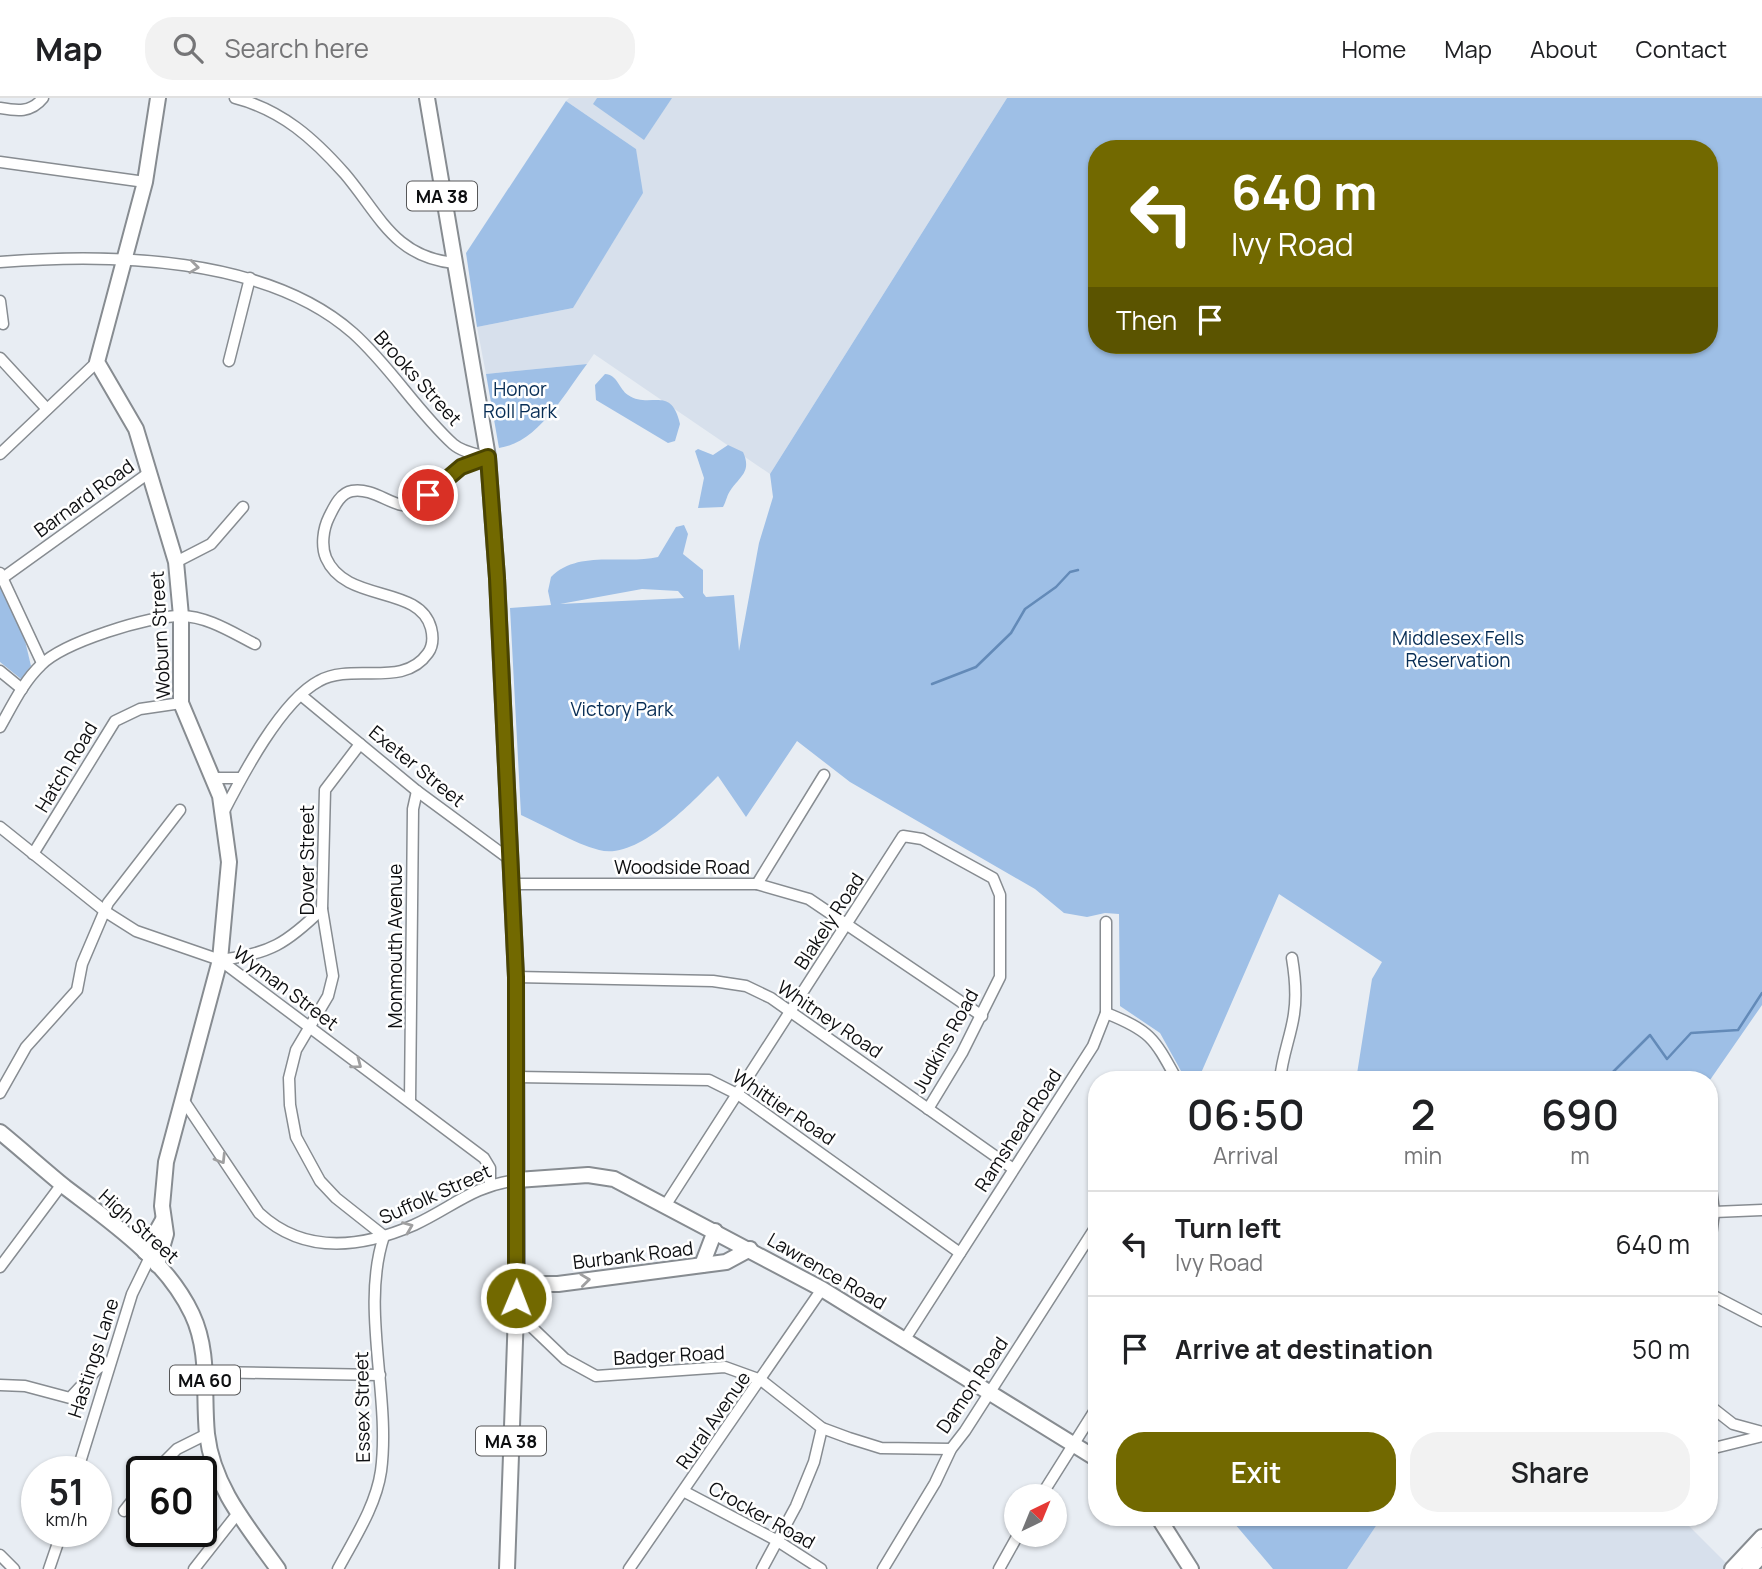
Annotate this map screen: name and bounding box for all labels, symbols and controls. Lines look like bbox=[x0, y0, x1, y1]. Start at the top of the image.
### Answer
search box bbox=[145, 17, 635, 80]
text: Map bbox=[35, 26, 103, 71]
icon: search bbox=[169, 29, 207, 67]
text: Search here bbox=[225, 30, 369, 66]
text: Home bbox=[1341, 32, 1406, 65]
text: Map bbox=[1444, 32, 1492, 65]
text: About bbox=[1530, 32, 1598, 65]
text: Contact bbox=[1636, 32, 1727, 65]
text: 640 m bbox=[1231, 158, 1377, 225]
icon: left bbox=[1116, 168, 1207, 259]
road number: MA 38 bbox=[407, 182, 477, 211]
text: Ivy Road bbox=[1231, 222, 1354, 266]
one-way arrow bbox=[188, 260, 200, 275]
icon: arrive bbox=[1191, 301, 1229, 339]
text: Then bbox=[1116, 302, 1177, 338]
street label: Brooks Street bbox=[368, 325, 468, 431]
park label: Honor Roll Park bbox=[483, 376, 557, 424]
street label: Barnard Road bbox=[29, 453, 139, 543]
pin bbox=[398, 465, 458, 525]
icon: arrive bbox=[409, 476, 447, 514]
street label: Woburn Street bbox=[144, 570, 176, 700]
park label: Middlesex Fells Reservation bbox=[1392, 625, 1524, 673]
park label: Victory Park bbox=[571, 696, 674, 722]
street label: Hatch Road bbox=[29, 717, 103, 817]
street label: Exeter Street bbox=[364, 719, 470, 813]
street label: Dover Street bbox=[294, 805, 320, 915]
street label: Woodside Road bbox=[614, 854, 750, 880]
street label: Monmouth Avenue bbox=[382, 864, 408, 1028]
street label: Blakely Road bbox=[788, 868, 870, 974]
street label: Wyman Street bbox=[228, 940, 344, 1036]
street label: Whitney Road bbox=[772, 974, 888, 1064]
street label: Judkins Road bbox=[906, 984, 984, 1098]
one-way arrow bbox=[350, 1055, 362, 1068]
street label: Whittier Road bbox=[727, 1063, 841, 1151]
street label: Ramshead Road bbox=[969, 1064, 1067, 1196]
text: 06:50 bbox=[1187, 1085, 1305, 1143]
text: 2 bbox=[1411, 1085, 1435, 1143]
text: 690 bbox=[1541, 1085, 1619, 1143]
text: Arrival bbox=[1213, 1139, 1279, 1171]
text: min bbox=[1404, 1139, 1442, 1171]
text: m bbox=[1570, 1139, 1590, 1171]
one-way arrow bbox=[212, 1151, 225, 1164]
street label: Suffolk Street bbox=[375, 1158, 495, 1230]
street label: High Street bbox=[93, 1183, 185, 1269]
text: Turn left bbox=[1175, 1210, 1282, 1246]
one-way arrow bbox=[402, 1221, 414, 1235]
icon: left bbox=[1116, 1225, 1154, 1263]
street label: Lawrence Road bbox=[763, 1226, 891, 1316]
text: 640 m bbox=[1615, 1226, 1690, 1262]
street label: Burbank Road bbox=[571, 1235, 695, 1275]
text: Ivy Road bbox=[1175, 1246, 1263, 1278]
position arrow bbox=[479, 1261, 553, 1335]
one-way arrow bbox=[579, 1273, 591, 1288]
street label: Hastings Lane bbox=[61, 1295, 125, 1421]
icon: arrive bbox=[1116, 1330, 1154, 1368]
text: Arrive at destination bbox=[1175, 1331, 1433, 1367]
text: 50 m bbox=[1632, 1331, 1690, 1367]
street label: Damon Road bbox=[930, 1332, 1014, 1438]
street label: Badger Road bbox=[613, 1339, 725, 1371]
street label: Essex Street bbox=[348, 1351, 376, 1463]
road number: MA 60 bbox=[170, 1366, 240, 1394]
street label: Rural Avenue bbox=[670, 1366, 756, 1474]
road number: MA 38 bbox=[476, 1426, 546, 1456]
button: Exit bbox=[1116, 1432, 1396, 1512]
button: Share bbox=[1410, 1432, 1690, 1512]
speed limit sign: 60 bbox=[126, 1456, 217, 1547]
text: 51 bbox=[49, 1468, 84, 1516]
street label: Crocker Road bbox=[704, 1475, 820, 1555]
north arrow bbox=[1004, 1484, 1068, 1547]
map controls bbox=[1004, 1484, 1067, 1547]
text: km/h bbox=[46, 1507, 87, 1531]

